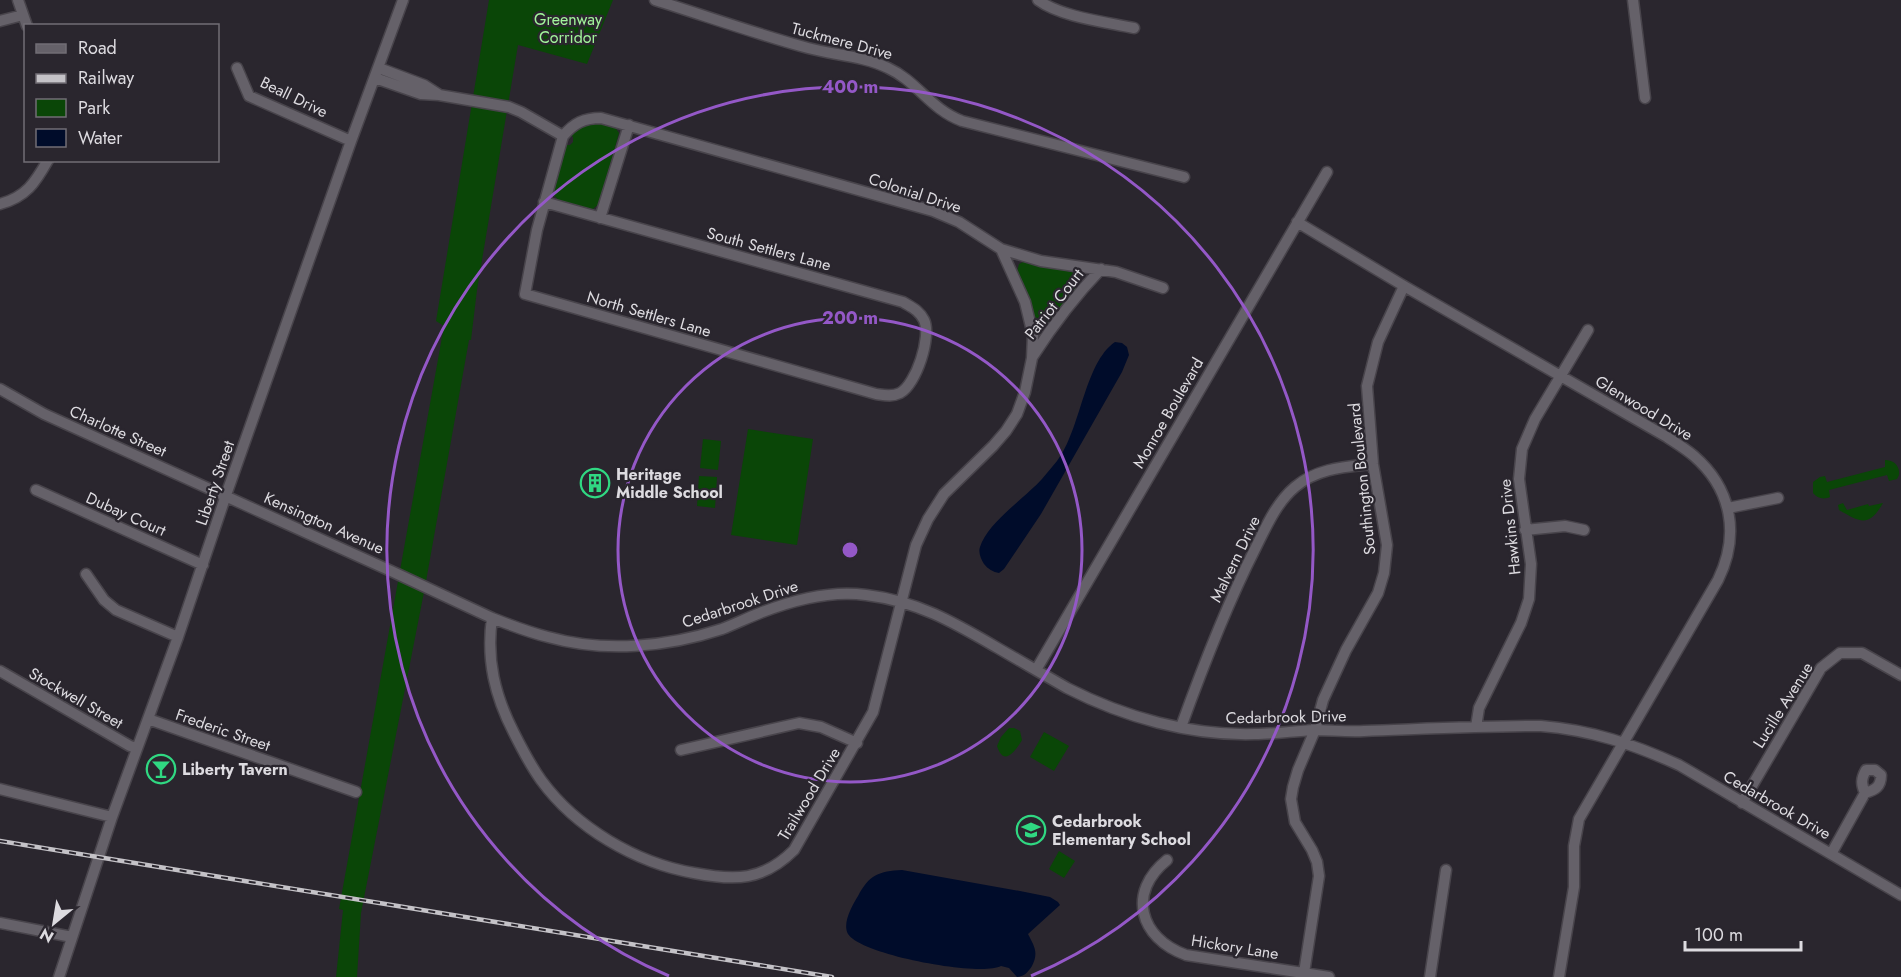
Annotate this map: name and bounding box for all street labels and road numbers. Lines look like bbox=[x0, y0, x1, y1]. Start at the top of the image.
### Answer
street label: Tuckmere Drive bbox=[789, 16, 895, 66]
street label: Beall Drive bbox=[256, 71, 332, 123]
street label: Colonial Drive bbox=[866, 167, 964, 219]
street label: South Settlers Lane bbox=[704, 221, 834, 277]
street label: Patriot Court bbox=[1019, 264, 1089, 344]
street label: North Settlers Lane bbox=[584, 285, 714, 343]
street label: Monroe Boulevard bbox=[1127, 353, 1209, 473]
street label: Glenwood Drive bbox=[1591, 370, 1697, 446]
street label: Charlotte Street bbox=[66, 399, 170, 463]
street label: Southington Boulevard bbox=[1343, 402, 1381, 556]
street label: Liberty Street bbox=[190, 437, 240, 528]
street label: Hawkins Drive bbox=[1494, 478, 1526, 576]
street label: Dubay Court bbox=[82, 486, 170, 542]
street label: Kensington Avenue bbox=[260, 486, 388, 560]
street label: Malvern Drive bbox=[1204, 512, 1266, 606]
street label: Cedarbrook Drive bbox=[679, 574, 801, 634]
street label: Lucille Avenue bbox=[1747, 658, 1819, 752]
street label: Stockwell Street bbox=[25, 662, 128, 734]
street label: Frederic Street bbox=[173, 703, 274, 757]
street label: Cedarbrook Drive bbox=[1225, 704, 1347, 730]
street label: Trailwood Drive bbox=[772, 743, 846, 845]
street label: Cedarbrook Drive bbox=[1719, 765, 1835, 845]
street label: Hickory Lane bbox=[1190, 929, 1280, 965]

